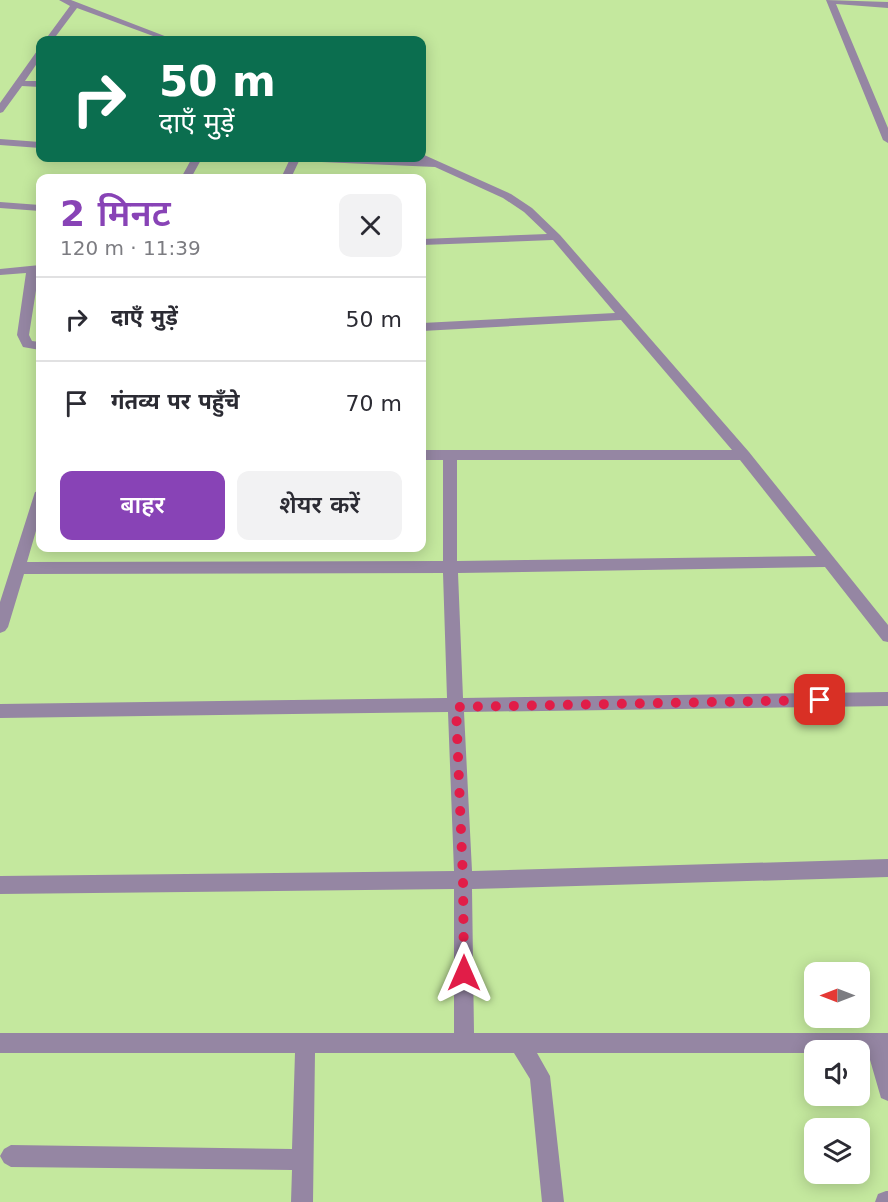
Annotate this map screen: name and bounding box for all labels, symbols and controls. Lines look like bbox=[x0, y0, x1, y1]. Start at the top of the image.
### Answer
text: 50 m bbox=[159, 57, 276, 106]
icon: right bbox=[60, 60, 138, 138]
text: दाएँ मुड़ें bbox=[159, 107, 234, 138]
text: 2 मिनट bbox=[60, 193, 171, 234]
button: close bbox=[339, 194, 402, 257]
text: 120 m · 11:39 bbox=[60, 236, 201, 260]
icon: right bbox=[60, 303, 93, 336]
text: दाएँ मुड़ें bbox=[111, 305, 178, 330]
text: 50 m bbox=[346, 307, 402, 332]
icon: arrive bbox=[60, 387, 93, 420]
text: गंतव्य पर पहुँचे bbox=[111, 389, 239, 414]
text: 70 m bbox=[346, 391, 402, 416]
button: बाहर bbox=[60, 471, 225, 540]
button: शेयर करें bbox=[237, 471, 402, 540]
pin bbox=[794, 674, 845, 725]
icon: arrive bbox=[803, 683, 836, 716]
position arrow bbox=[432, 941, 496, 1005]
north arrow bbox=[804, 962, 870, 1028]
map controls bbox=[804, 962, 870, 1184]
button: sound bbox=[804, 1040, 870, 1106]
button: layers bbox=[804, 1118, 870, 1184]

